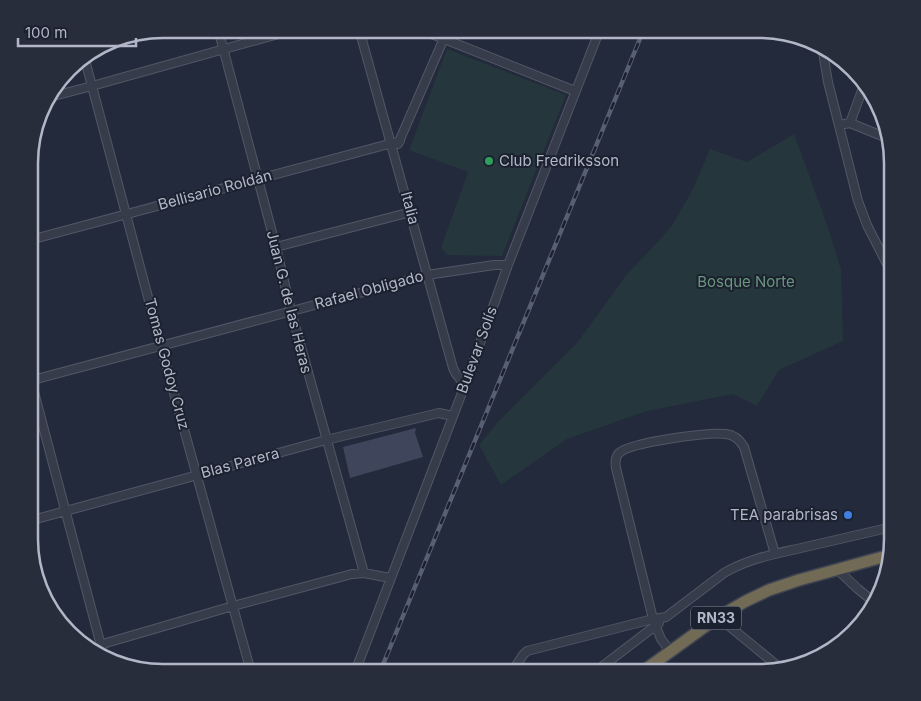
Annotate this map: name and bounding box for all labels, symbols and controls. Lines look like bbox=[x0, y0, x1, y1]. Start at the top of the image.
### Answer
scale bar bbox=[18, 15, 135, 47]
text: 100 m bbox=[25, 23, 67, 42]
place label: Club Fredriksson bbox=[499, 151, 619, 170]
marker: Club Fredriksson bbox=[483, 155, 495, 167]
street label: Bellisario Roldán bbox=[156, 165, 274, 214]
street label: Italia bbox=[397, 189, 424, 226]
street label: Juan G. de las Heras bbox=[262, 228, 316, 376]
street label: Rafael Obligado bbox=[312, 266, 425, 313]
park label: Bosque Norte bbox=[697, 272, 795, 291]
street label: Tomas Godoy Cruz bbox=[141, 296, 194, 432]
street label: Bulevar Solís bbox=[452, 304, 501, 396]
street label: Blas Parera bbox=[199, 443, 281, 482]
place label: TEA parabrisas bbox=[730, 505, 838, 524]
marker: TEA parabrisas bbox=[842, 509, 854, 521]
road number: RN33 bbox=[691, 606, 741, 630]

